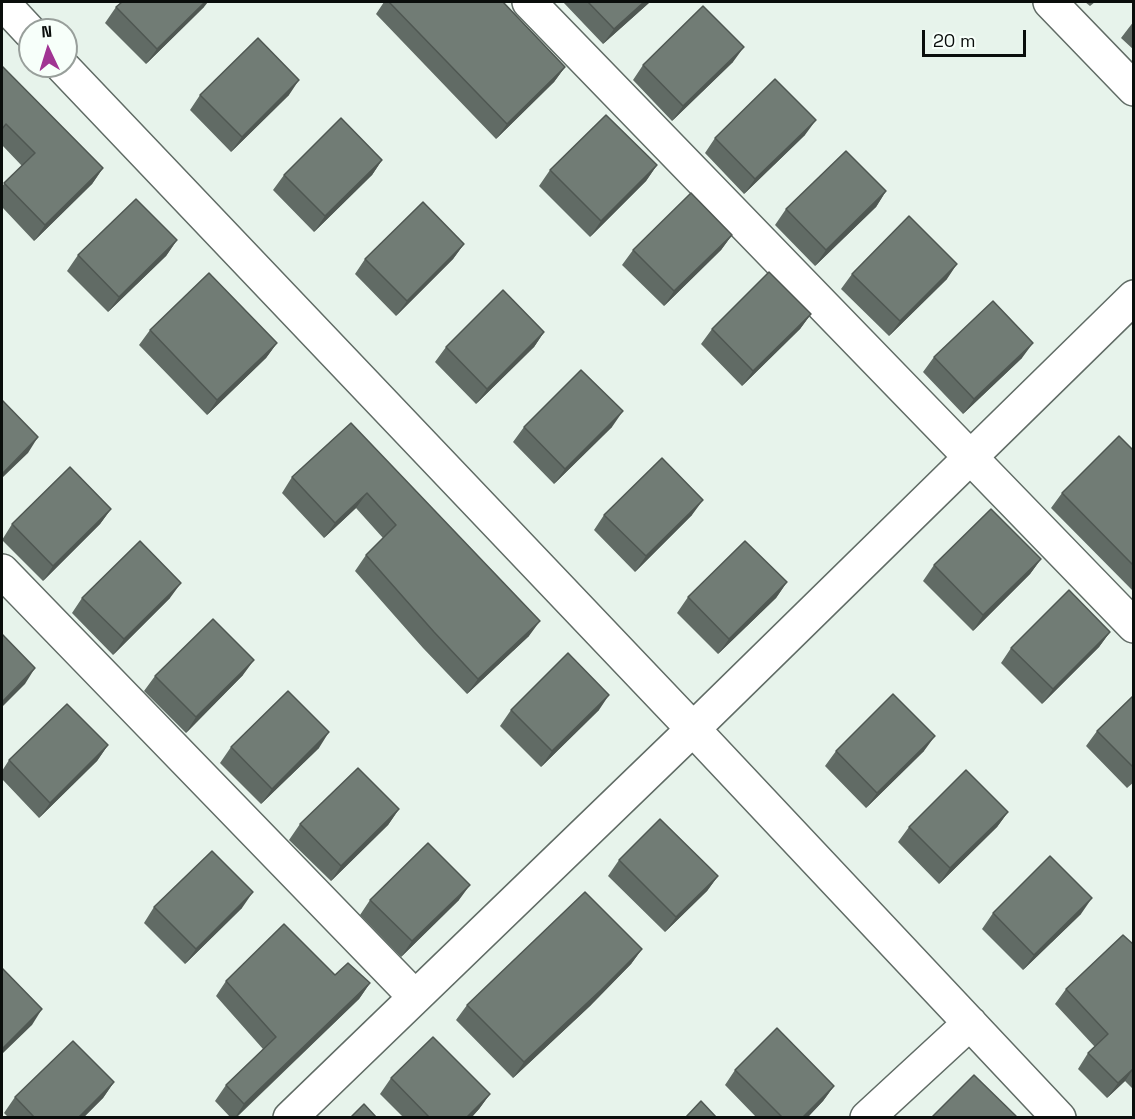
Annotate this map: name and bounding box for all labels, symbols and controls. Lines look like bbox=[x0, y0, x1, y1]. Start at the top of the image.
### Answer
north arrow bbox=[18, 18, 78, 78]
scale bar bbox=[925, 18, 1028, 56]
text: N bbox=[41, 21, 53, 42]
text: 20 m bbox=[933, 29, 976, 52]

